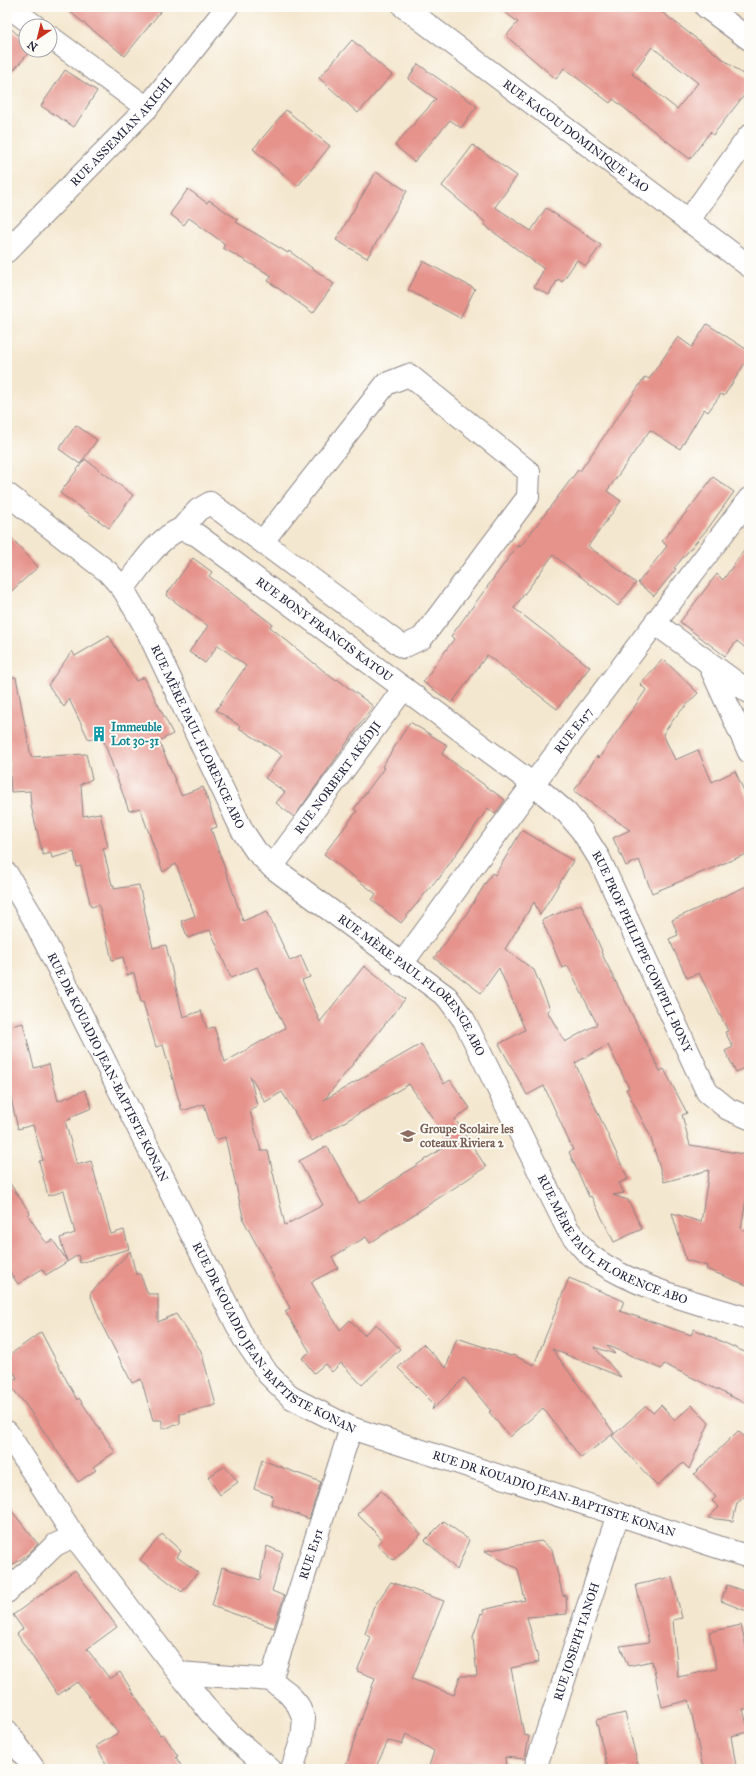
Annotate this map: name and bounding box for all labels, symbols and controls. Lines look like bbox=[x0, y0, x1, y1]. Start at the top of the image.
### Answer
north arrow bbox=[18, 18, 58, 58]
text: N bbox=[24, 37, 40, 54]
street label: RUE ASSEMIAN AKICHI bbox=[67, 75, 175, 189]
street label: RUE KACOU DOMINIQUE YAO bbox=[500, 77, 652, 195]
street label: RUE BONY FRANCIS KATOU bbox=[253, 574, 396, 685]
street label: RUE MÈRE PAUL FLORENCE ABO bbox=[148, 643, 247, 831]
street label: RUE E157 bbox=[552, 705, 595, 756]
street label: RUE NORBERT AKÉDJI bbox=[292, 719, 384, 837]
place label: Immeuble Lot 30-31 bbox=[111, 720, 162, 749]
building icon: Immeuble Lot 30-31 bbox=[90, 725, 108, 743]
street label: RUE PROF PHILIPPE COWPPLI-BONY bbox=[589, 848, 695, 1055]
street label: RUE MÈRE PAUL FLORENCE ABO bbox=[335, 911, 488, 1058]
street label: RUE DR KOUADIO JEAN-BAPTISTE KONAN bbox=[44, 950, 171, 1184]
place label: Groupe Scolaire les coteaux Riviera 2 bbox=[420, 1122, 514, 1150]
school or university icon: Groupe Scolaire les coteaux Riviera 2 bbox=[399, 1127, 417, 1145]
street label: RUE MÈRE PAUL FLORENCE ABO bbox=[535, 1172, 689, 1307]
street label: RUE DR KOUADIO JEAN-BAPTISTE KONAN bbox=[190, 1240, 358, 1436]
street label: RUE DR KOUADIO JEAN-BAPTISTE KONAN bbox=[431, 1448, 677, 1540]
street label: RUE E151 bbox=[296, 1527, 326, 1581]
street label: RUE JOSEPH TANOH bbox=[551, 1581, 602, 1702]

